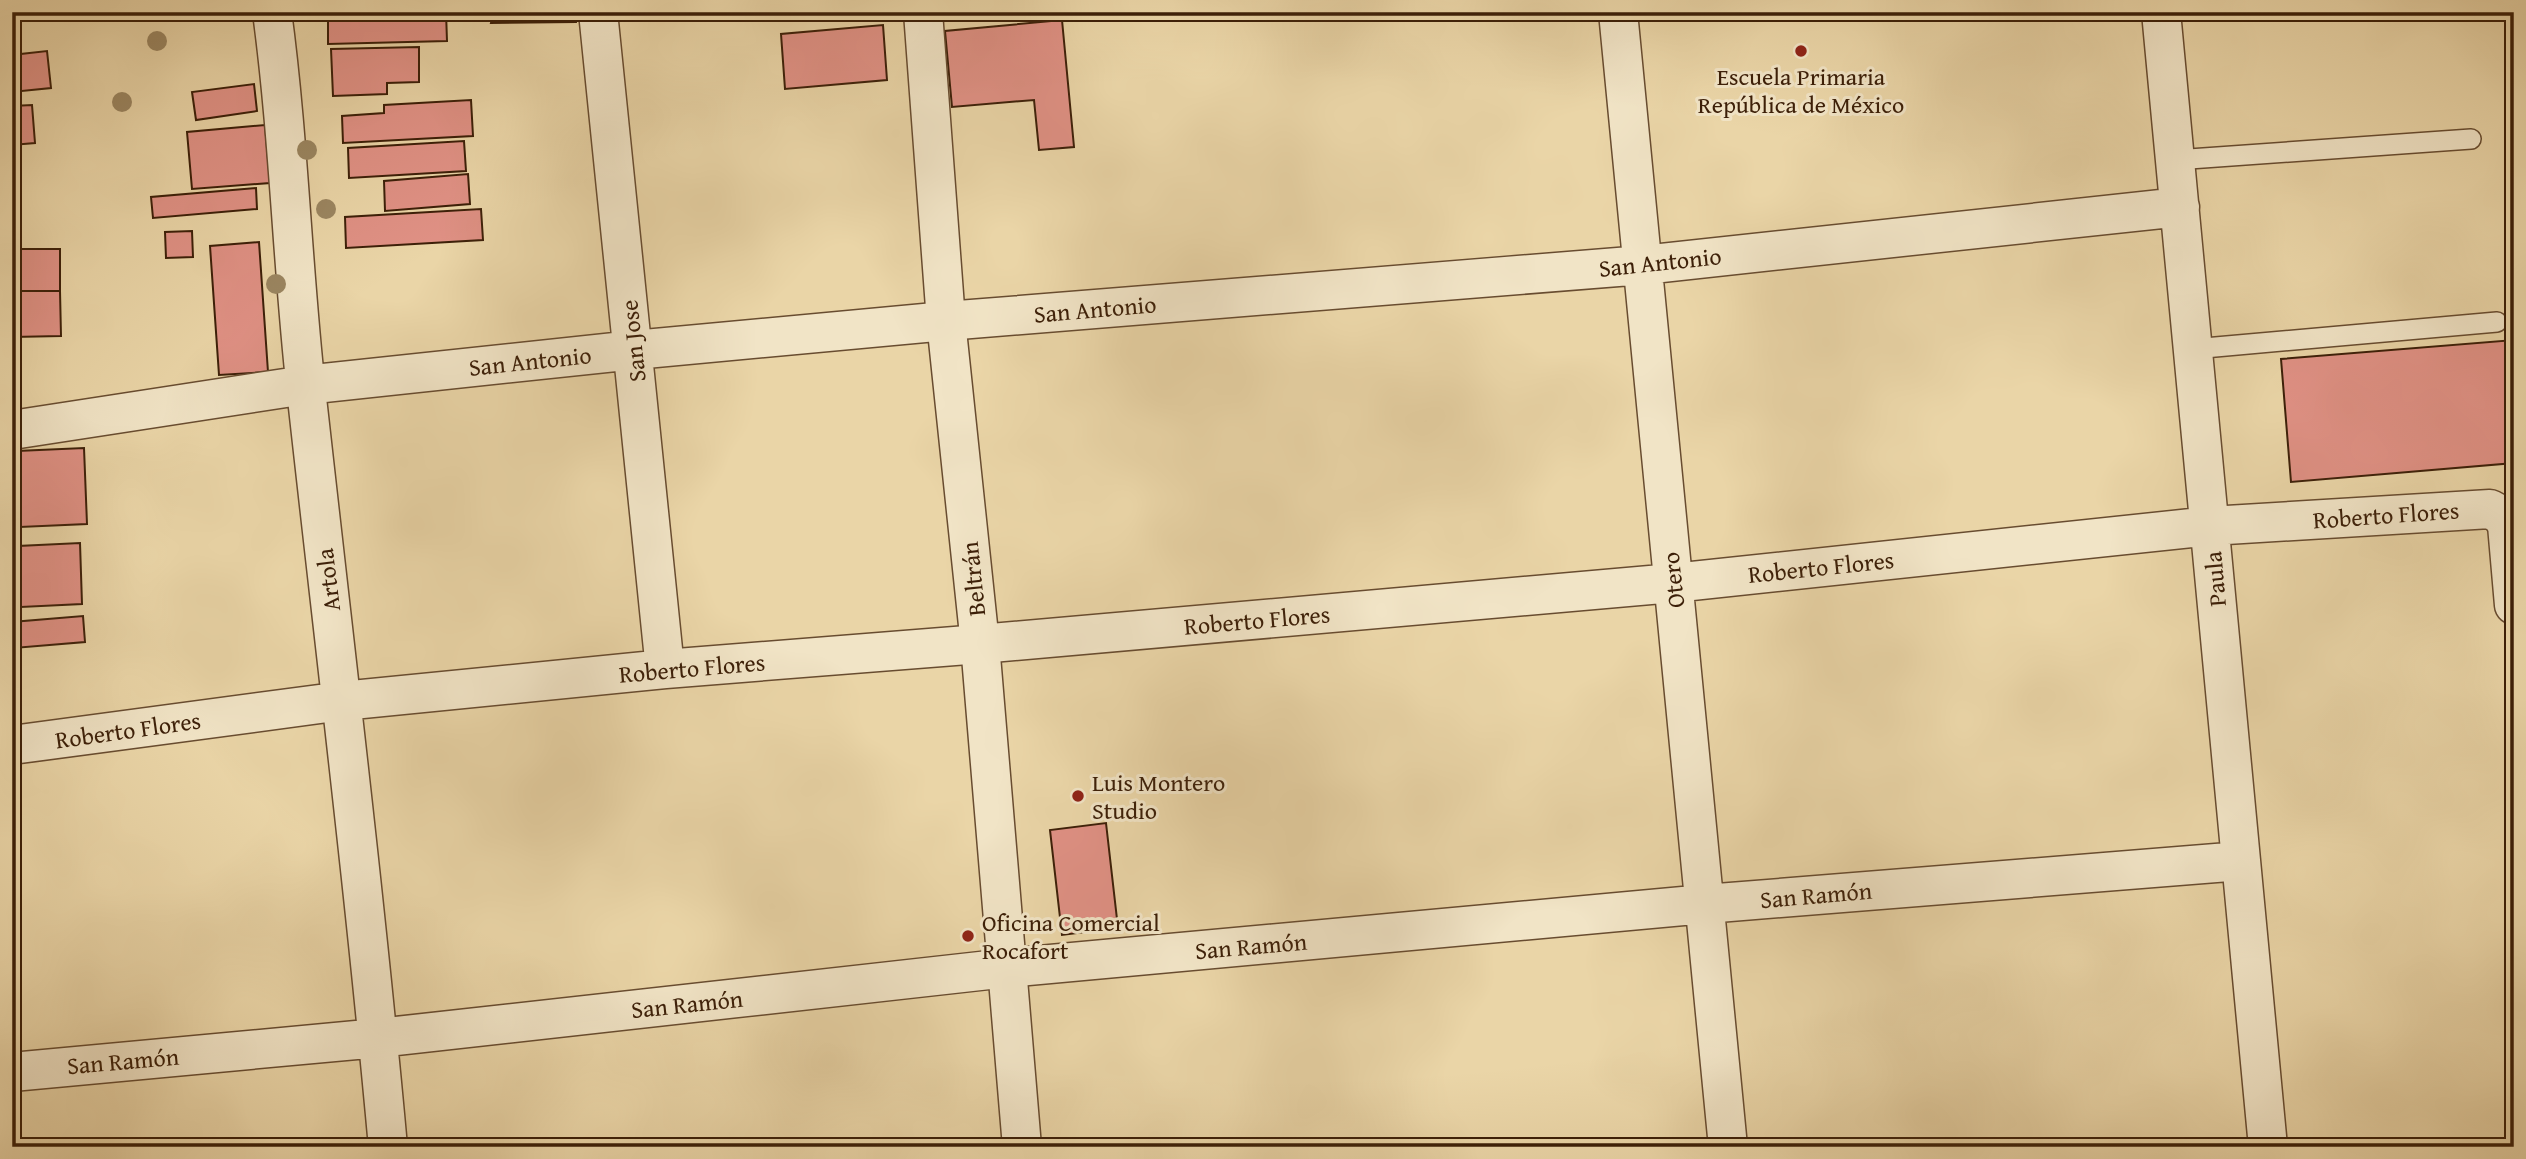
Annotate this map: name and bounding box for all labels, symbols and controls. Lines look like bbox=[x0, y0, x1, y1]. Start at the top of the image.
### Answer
marker: Escuela Primaria República de México bbox=[1793, 43, 1809, 59]
place label: Escuela Primaria República de México bbox=[1698, 59, 1904, 122]
street label: San Antonio bbox=[1597, 238, 1723, 286]
street label: San Antonio bbox=[1032, 286, 1158, 332]
street label: San Jose bbox=[611, 298, 655, 384]
street label: San Antonio bbox=[467, 337, 593, 385]
street label: Roberto Flores bbox=[2312, 492, 2460, 538]
street label: Beltrán bbox=[952, 539, 994, 618]
street label: Roberto Flores bbox=[1746, 542, 1896, 592]
street label: Artola bbox=[307, 546, 349, 614]
street label: Paula bbox=[2195, 549, 2235, 608]
street label: Otero bbox=[1653, 550, 1693, 610]
street label: Roberto Flores bbox=[1182, 596, 1332, 644]
street label: Roberto Flores bbox=[617, 644, 767, 692]
street label: Roberto Flores bbox=[53, 702, 203, 758]
place label: Luis Montero Studio bbox=[1092, 765, 1225, 828]
marker: Luis Montero Studio bbox=[1070, 788, 1086, 804]
street label: San Ramón bbox=[1759, 873, 1874, 917]
place label: Oficina Comercial Rocafort bbox=[982, 905, 1160, 968]
street label: San Ramón bbox=[1194, 924, 1309, 968]
marker: Oficina Comercial Rocafort bbox=[960, 928, 976, 944]
street label: San Ramón bbox=[629, 981, 745, 1027]
street label: San Ramón bbox=[66, 1039, 181, 1083]

